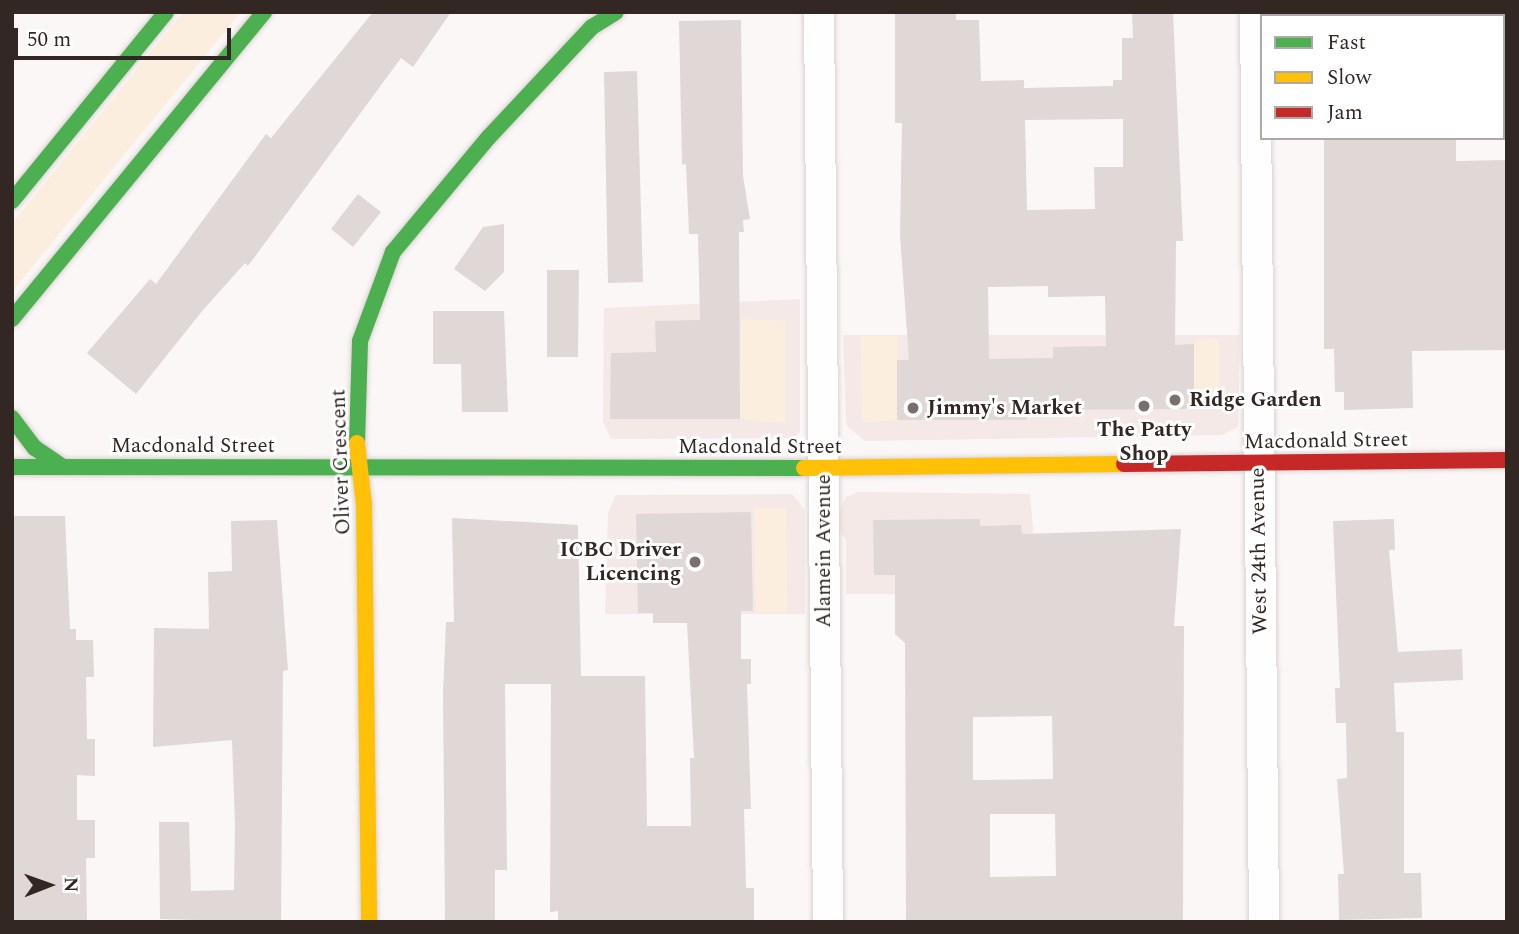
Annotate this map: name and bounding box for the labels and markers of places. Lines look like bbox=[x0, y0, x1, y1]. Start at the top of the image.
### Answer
place label: Ridge Garden bbox=[1189, 387, 1322, 413]
marker: Ridge Garden bbox=[1167, 392, 1183, 408]
place label: Jimmy's Market bbox=[927, 395, 1082, 421]
marker: The Patty Shop bbox=[1136, 398, 1152, 414]
marker: Jimmy's Market bbox=[905, 400, 921, 416]
place label: The Patty Shop bbox=[1097, 417, 1191, 467]
place label: ICBC Driver Licencing bbox=[560, 537, 681, 587]
marker: ICBC Driver Licencing bbox=[687, 554, 703, 570]

